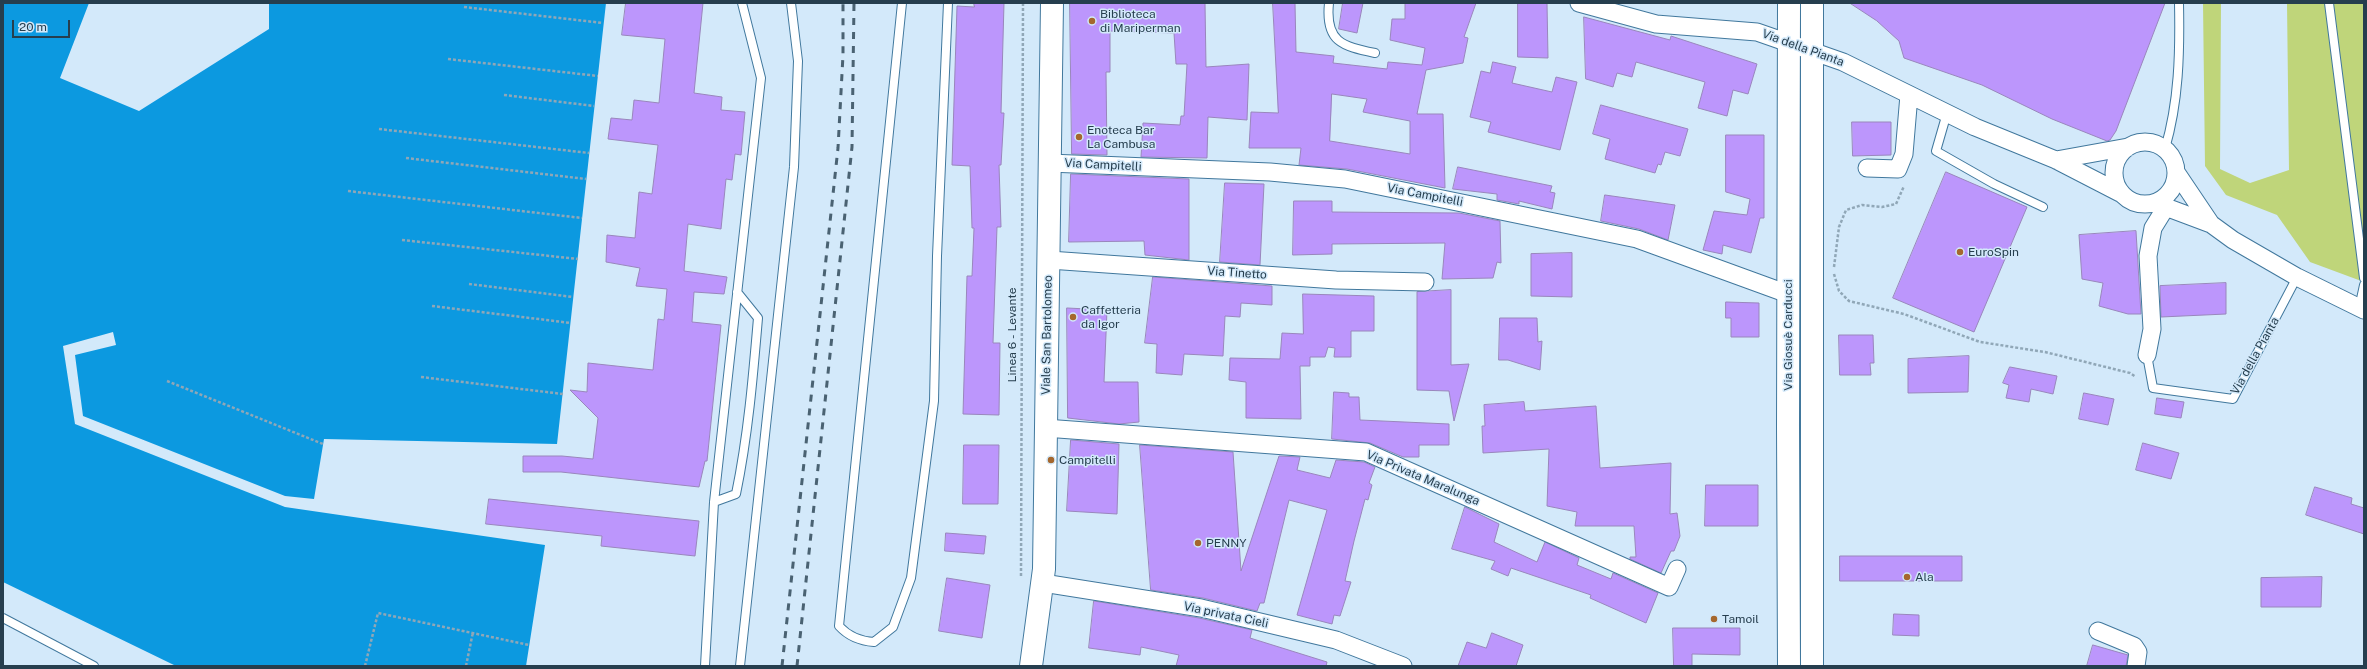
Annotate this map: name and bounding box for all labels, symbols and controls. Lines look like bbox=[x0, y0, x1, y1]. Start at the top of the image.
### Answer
place label: Biblioteca di Mariperman bbox=[1100, 7, 1181, 35]
scale bar bbox=[14, 12, 72, 38]
marker: Biblioteca di Mariperman bbox=[1087, 16, 1097, 26]
text: 20 m bbox=[19, 20, 47, 34]
street label: Via della Pianta bbox=[1760, 26, 1846, 70]
place label: Enoteca Bar La Cambusa bbox=[1087, 123, 1155, 151]
marker: Enoteca Bar La Cambusa bbox=[1074, 132, 1084, 142]
street label: Via Campitelli bbox=[1064, 156, 1142, 174]
street label: Via Campitelli bbox=[1386, 181, 1464, 209]
place label: EuroSpin bbox=[1968, 245, 2019, 259]
marker: EuroSpin bbox=[1955, 247, 1965, 257]
street label: Via Tinetto bbox=[1207, 264, 1267, 282]
street label: Viale San Bartolomeo bbox=[1039, 275, 1055, 395]
street label: Via Giosuè Carducci bbox=[1781, 279, 1795, 391]
street label: Linea 6 - Levante bbox=[1005, 288, 1019, 382]
place label: Caffetteria da Igor bbox=[1081, 303, 1141, 331]
marker: Caffetteria da Igor bbox=[1068, 312, 1078, 322]
street label: Via della Pianta bbox=[2228, 315, 2282, 397]
street label: Via Privata Maralunga bbox=[1364, 448, 1482, 508]
place label: Campitelli bbox=[1059, 453, 1116, 467]
marker: Campitelli bbox=[1046, 455, 1056, 465]
place label: PENNY bbox=[1206, 536, 1247, 550]
marker: PENNY bbox=[1193, 538, 1203, 548]
place label: Ala bbox=[1915, 570, 1934, 584]
marker: Ala bbox=[1902, 572, 1912, 582]
street label: Via privata Cieli bbox=[1182, 599, 1270, 631]
place label: Tamoil bbox=[1722, 612, 1759, 626]
marker: Tamoil bbox=[1709, 614, 1719, 624]

